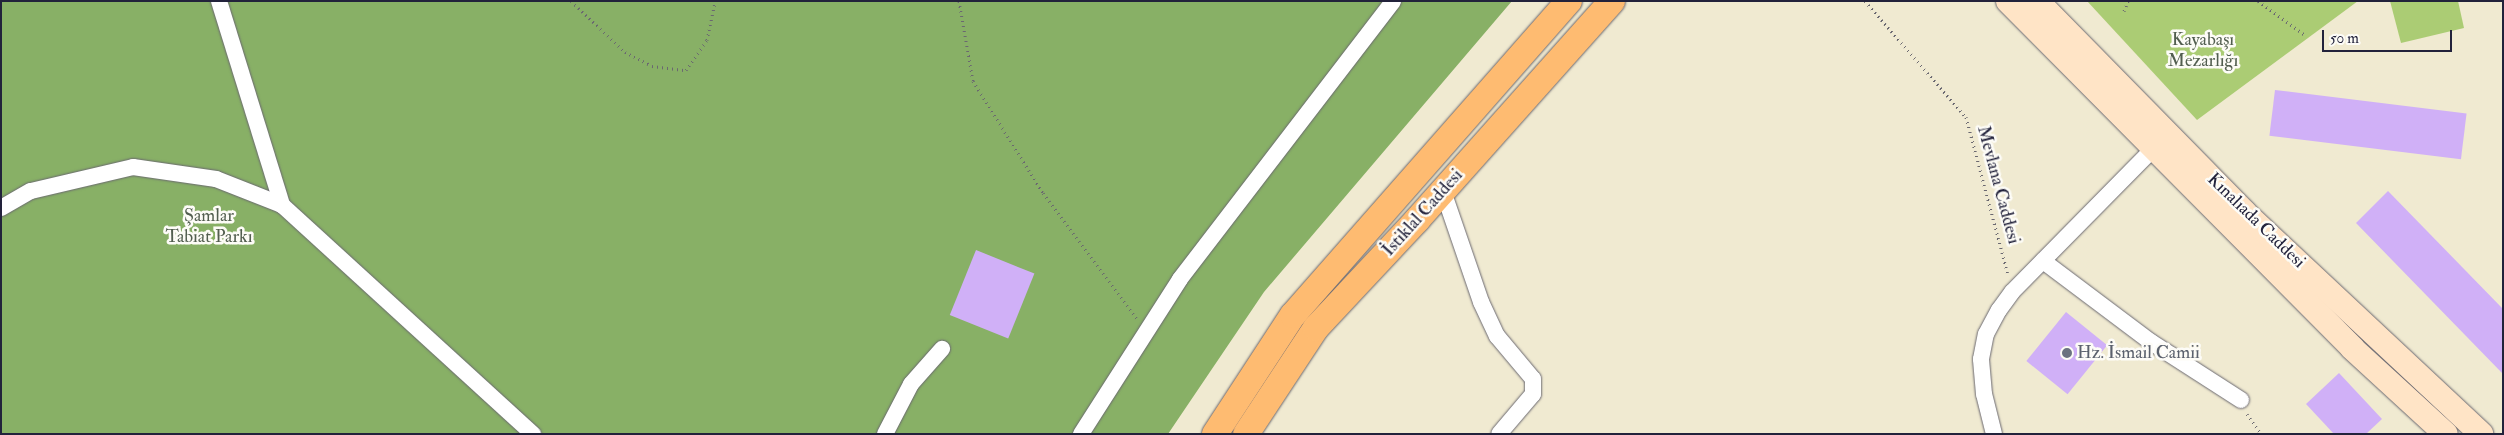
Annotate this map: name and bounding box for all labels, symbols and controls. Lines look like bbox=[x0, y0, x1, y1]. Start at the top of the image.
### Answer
scale bar bbox=[2324, 20, 2454, 52]
text: 50 m bbox=[2330, 29, 2359, 48]
park label: Kayabaşı Mezarlığı bbox=[2168, 30, 2238, 72]
street label: Mevlana Caddesi bbox=[1972, 124, 2024, 246]
street label: İstiklal Caddesi bbox=[1378, 165, 1468, 261]
street label: Kınalıada Caddesi bbox=[2203, 169, 2309, 273]
park label: Şamlar Tabiat Parkı bbox=[166, 206, 252, 248]
place label: Hz. İsmail Camii bbox=[2077, 342, 2200, 364]
marker: Hz. İsmail Camii bbox=[2061, 347, 2073, 359]

